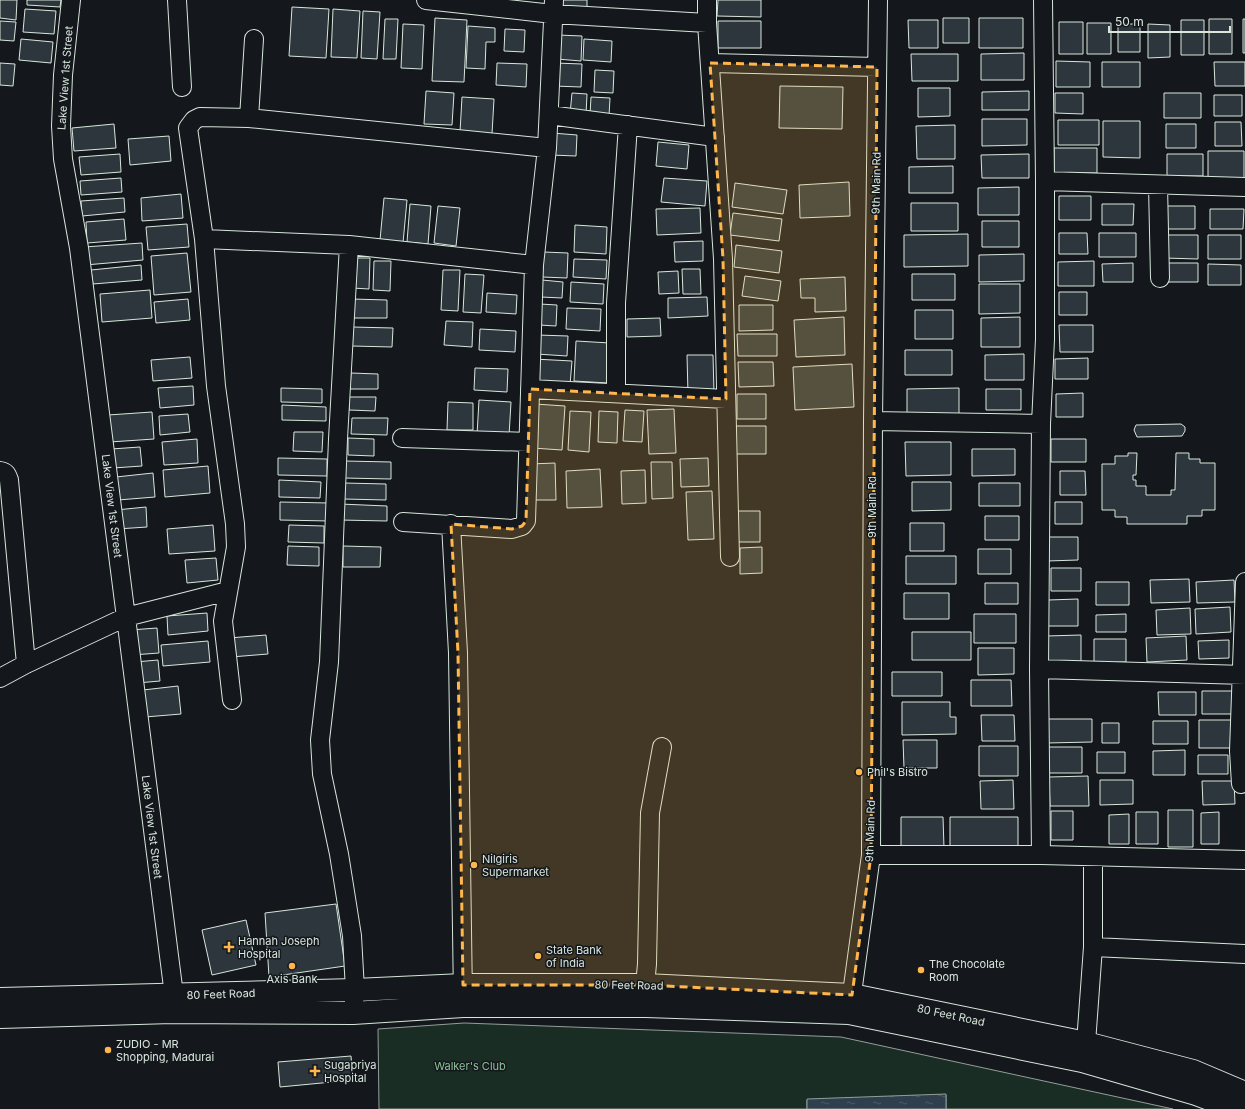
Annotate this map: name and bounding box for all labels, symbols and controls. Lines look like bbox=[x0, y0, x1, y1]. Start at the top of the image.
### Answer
scale bar bbox=[1109, 8, 1230, 34]
text: 50 m bbox=[1115, 14, 1144, 29]
street label: Lake View 1st Street bbox=[54, 25, 76, 131]
street label: 9th Main Rd bbox=[868, 152, 884, 214]
street label: Lake View 1st Street bbox=[99, 453, 125, 559]
street label: 9th Main Rd bbox=[865, 476, 879, 538]
place label: Phil's Bistro bbox=[867, 765, 928, 779]
marker: Phil's Bistro bbox=[854, 767, 864, 777]
street label: Lake View 1st Street bbox=[139, 774, 165, 880]
street label: 9th Main Rd bbox=[862, 800, 878, 862]
place label: Nilgiris Supermarket bbox=[482, 852, 549, 879]
marker: Nilgiris Supermarket bbox=[469, 860, 479, 870]
place label: Hannah Joseph Hospital bbox=[238, 934, 319, 961]
marker: Hannah Joseph Hospital bbox=[223, 941, 235, 953]
place label: State Bank of India bbox=[546, 943, 602, 970]
marker: State Bank of India bbox=[533, 951, 543, 961]
place label: The Chocolate Room bbox=[929, 957, 1005, 984]
marker: Axis Bank bbox=[287, 961, 297, 971]
marker: The Chocolate Room bbox=[916, 965, 926, 975]
place label: Axis Bank bbox=[266, 972, 318, 986]
street label: 80 Feet Road bbox=[594, 977, 664, 993]
street label: 80 Feet Road bbox=[186, 986, 256, 1002]
street label: 80 Feet Road bbox=[916, 1001, 986, 1029]
place label: ZUDIO - MR Shopping, Madurai bbox=[116, 1037, 214, 1064]
marker: ZUDIO - MR Shopping, Madurai bbox=[103, 1045, 113, 1055]
place label: Sugapriya Hospital bbox=[324, 1058, 377, 1085]
park label: Walker's Club bbox=[434, 1059, 506, 1073]
marker: Sugapriya Hospital bbox=[309, 1065, 321, 1077]

